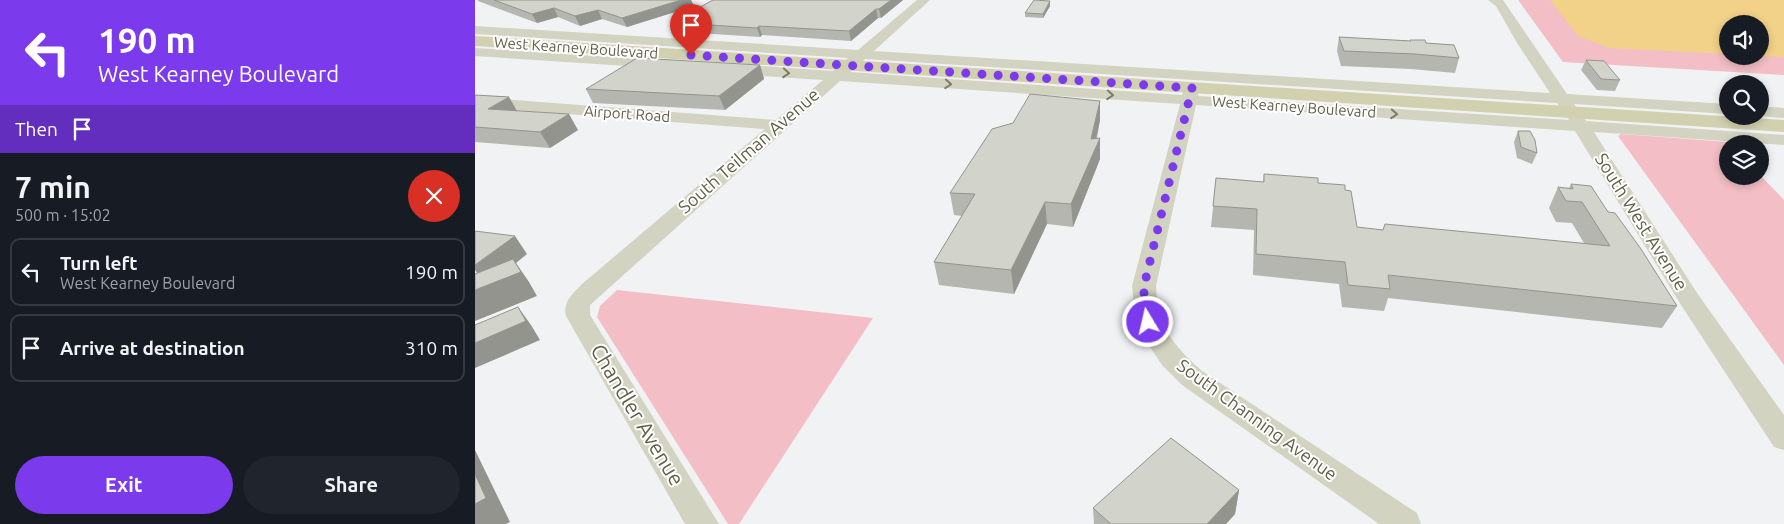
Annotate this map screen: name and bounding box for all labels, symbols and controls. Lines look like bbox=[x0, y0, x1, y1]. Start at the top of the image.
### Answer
pin bbox=[670, 4, 712, 55]
icon: arrive bbox=[677, 11, 705, 39]
map controls bbox=[1719, 15, 1769, 185]
button: sound bbox=[1719, 15, 1769, 65]
icon: left bbox=[15, 20, 80, 85]
text: 190 m bbox=[98, 20, 196, 60]
street label: West Kearney Boulevard bbox=[493, 33, 659, 62]
text: West Kearney Boulevard bbox=[98, 61, 339, 86]
one-way arrow bbox=[782, 67, 790, 78]
button: search bbox=[1719, 75, 1769, 125]
one-way arrow bbox=[944, 78, 952, 89]
street label: South Teilman Avenue bbox=[674, 84, 823, 217]
one-way arrow bbox=[1106, 89, 1114, 100]
street label: West Kearney Boulevard bbox=[1211, 92, 1377, 121]
street label: Airport Road bbox=[583, 102, 671, 125]
one-way arrow bbox=[1390, 108, 1398, 119]
icon: arrive bbox=[68, 115, 96, 143]
text: Then bbox=[15, 118, 58, 140]
button: layers bbox=[1719, 135, 1769, 185]
street label: South West Avenue bbox=[1592, 149, 1692, 294]
text: 7 min bbox=[15, 170, 91, 204]
button: close bbox=[408, 170, 460, 222]
text: 500 m · 15:02 bbox=[15, 206, 111, 224]
text: Turn left bbox=[60, 252, 138, 274]
icon: left bbox=[17, 258, 45, 286]
text: 190 m bbox=[405, 261, 458, 283]
text: West Kearney Boulevard bbox=[60, 274, 235, 292]
position arrow bbox=[1121, 295, 1173, 347]
icon: arrive bbox=[17, 334, 45, 362]
text: Arrive at destination bbox=[60, 337, 245, 359]
text: 310 m bbox=[405, 337, 458, 359]
street label: Chandler Avenue bbox=[586, 339, 689, 489]
street label: South Channing Avenue bbox=[1174, 354, 1341, 484]
button: Exit bbox=[15, 456, 233, 514]
button: Share bbox=[243, 456, 460, 514]

